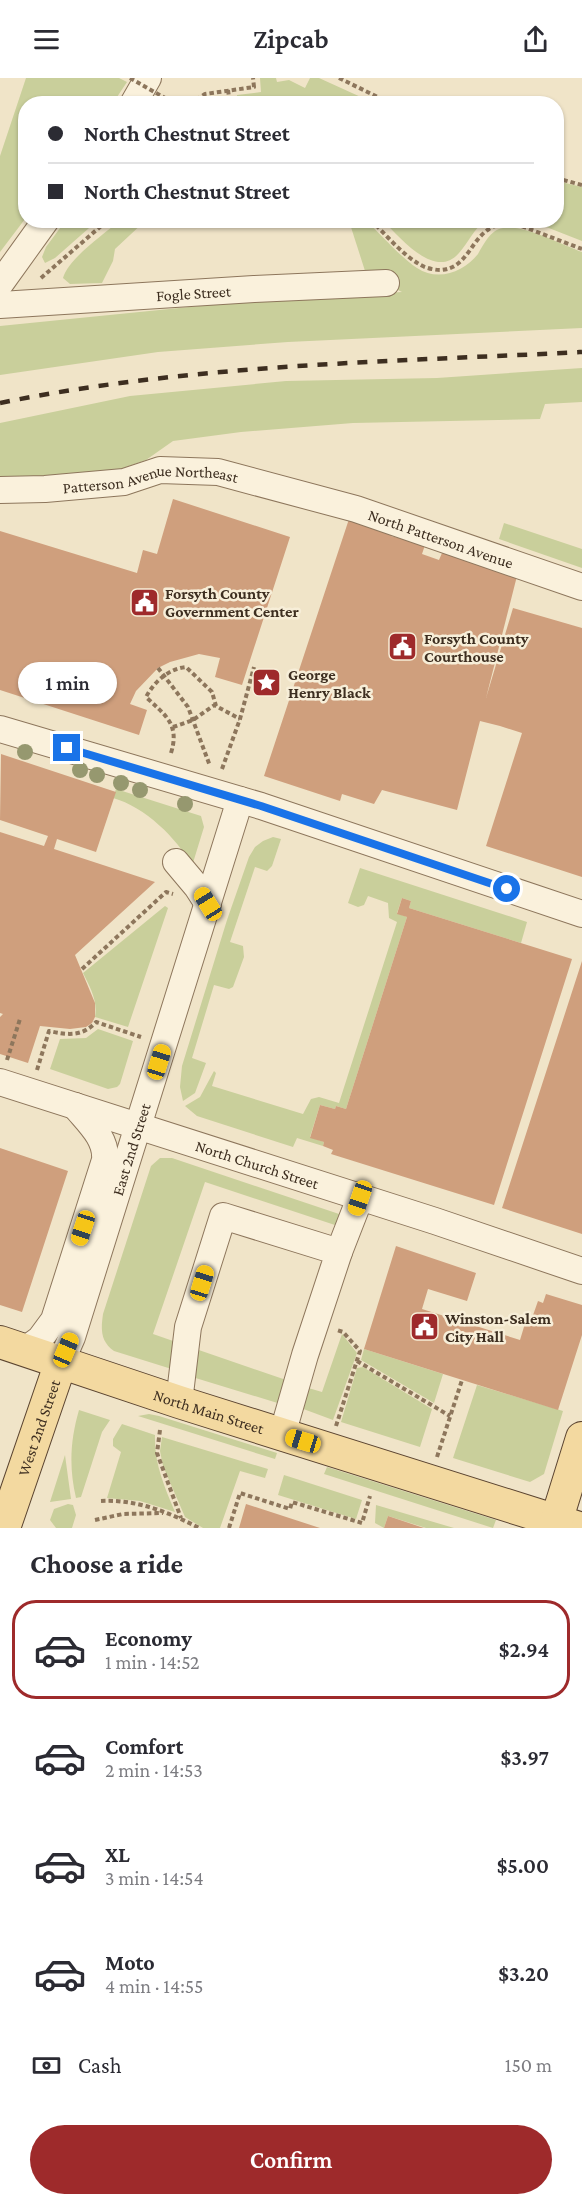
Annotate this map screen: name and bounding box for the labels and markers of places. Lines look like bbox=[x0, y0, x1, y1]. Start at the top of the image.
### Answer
place label: Forsyth County Government Center bbox=[165, 585, 299, 620]
public building icon: Forsyth County Government Center bbox=[128, 586, 160, 618]
place label: Forsyth County Courthouse bbox=[424, 630, 529, 665]
public building icon: Forsyth County Courthouse bbox=[387, 631, 419, 663]
place label: George Henry Black bbox=[288, 666, 371, 701]
place icon: George Henry Black bbox=[251, 667, 283, 699]
place label: Winston-Salem City Hall bbox=[444, 1310, 551, 1345]
public building icon: Winston-Salem City Hall bbox=[408, 1311, 440, 1343]

